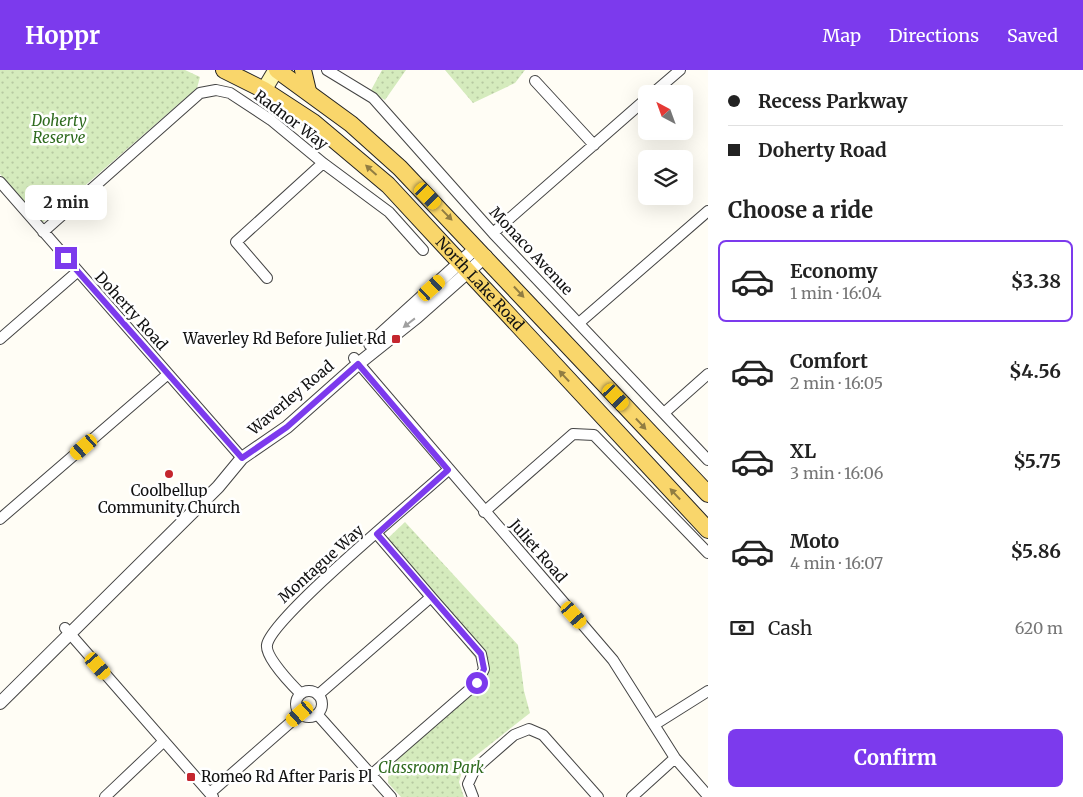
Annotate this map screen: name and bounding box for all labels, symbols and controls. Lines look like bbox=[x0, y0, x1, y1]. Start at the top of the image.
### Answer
text: Hoppr bbox=[25, 20, 100, 51]
text: Map bbox=[823, 24, 861, 47]
text: Directions bbox=[889, 24, 979, 47]
text: Saved bbox=[1007, 24, 1058, 47]
north arrow bbox=[638, 85, 692, 140]
map controls bbox=[638, 85, 693, 205]
street label: Radnor Way bbox=[251, 86, 332, 154]
text: Recess Parkway bbox=[758, 89, 908, 113]
park label: Doherty Reserve bbox=[30, 111, 87, 147]
text: Doherty Road bbox=[758, 138, 887, 162]
button: layers bbox=[638, 150, 693, 205]
one-way arrow bbox=[366, 164, 378, 176]
car bbox=[412, 180, 443, 212]
callout: 2 min bbox=[25, 186, 107, 220]
text: 2 min bbox=[43, 192, 89, 212]
text: Choose a ride bbox=[728, 196, 873, 224]
street label: Monaco Avenue bbox=[486, 203, 577, 299]
one-way arrow bbox=[441, 209, 453, 221]
street label: North Lake Road bbox=[432, 233, 528, 334]
route end bbox=[55, 247, 77, 269]
icon: car bbox=[730, 259, 775, 304]
text: Economy bbox=[790, 259, 878, 283]
street label: Doherty Road bbox=[91, 267, 172, 354]
text: $3.38 bbox=[1011, 269, 1061, 293]
car bbox=[415, 272, 448, 304]
text: 1 min · 16:04 bbox=[790, 283, 882, 303]
one-way arrow bbox=[513, 285, 525, 297]
one-way arrow bbox=[403, 317, 416, 328]
place label: Waverley Rd Before Juliet Rd bbox=[182, 329, 386, 348]
marker: Waverley Rd Before Juliet Rd bbox=[390, 333, 402, 345]
icon: car bbox=[730, 349, 775, 394]
text: Comfort bbox=[790, 349, 868, 373]
street label: Waverley Road bbox=[243, 356, 337, 440]
text: $4.56 bbox=[1009, 359, 1061, 383]
one-way arrow bbox=[558, 370, 570, 382]
text: 2 min · 16:05 bbox=[790, 373, 883, 393]
car bbox=[600, 381, 631, 413]
one-way arrow bbox=[635, 417, 647, 429]
car bbox=[67, 431, 100, 463]
icon: car bbox=[730, 439, 775, 484]
text: XL bbox=[790, 439, 816, 463]
text: $5.75 bbox=[1013, 449, 1061, 473]
text: 3 min · 16:06 bbox=[790, 463, 883, 483]
marker: Coolbellup Community Church bbox=[163, 468, 175, 480]
place label: Coolbellup Community Church bbox=[98, 481, 240, 517]
one-way arrow bbox=[669, 489, 681, 501]
street label: Juliet Road bbox=[505, 514, 571, 586]
street label: Montague Way bbox=[274, 520, 367, 607]
icon: car bbox=[730, 529, 775, 574]
text: Moto bbox=[790, 529, 839, 553]
text: $5.86 bbox=[1010, 539, 1061, 563]
text: 4 min · 16:07 bbox=[790, 553, 883, 573]
car bbox=[558, 599, 589, 631]
icon: cash bbox=[728, 614, 756, 642]
text: Cash bbox=[768, 616, 812, 640]
text: 620 m bbox=[1015, 618, 1063, 638]
car bbox=[82, 650, 113, 682]
route start bbox=[466, 672, 488, 694]
car bbox=[283, 698, 316, 730]
button: Confirm bbox=[728, 729, 1063, 787]
park label: Classroom Park bbox=[378, 758, 485, 777]
place label: Romeo Rd After Paris Pl bbox=[201, 767, 373, 786]
marker: Romeo Rd After Paris Pl bbox=[185, 771, 197, 783]

